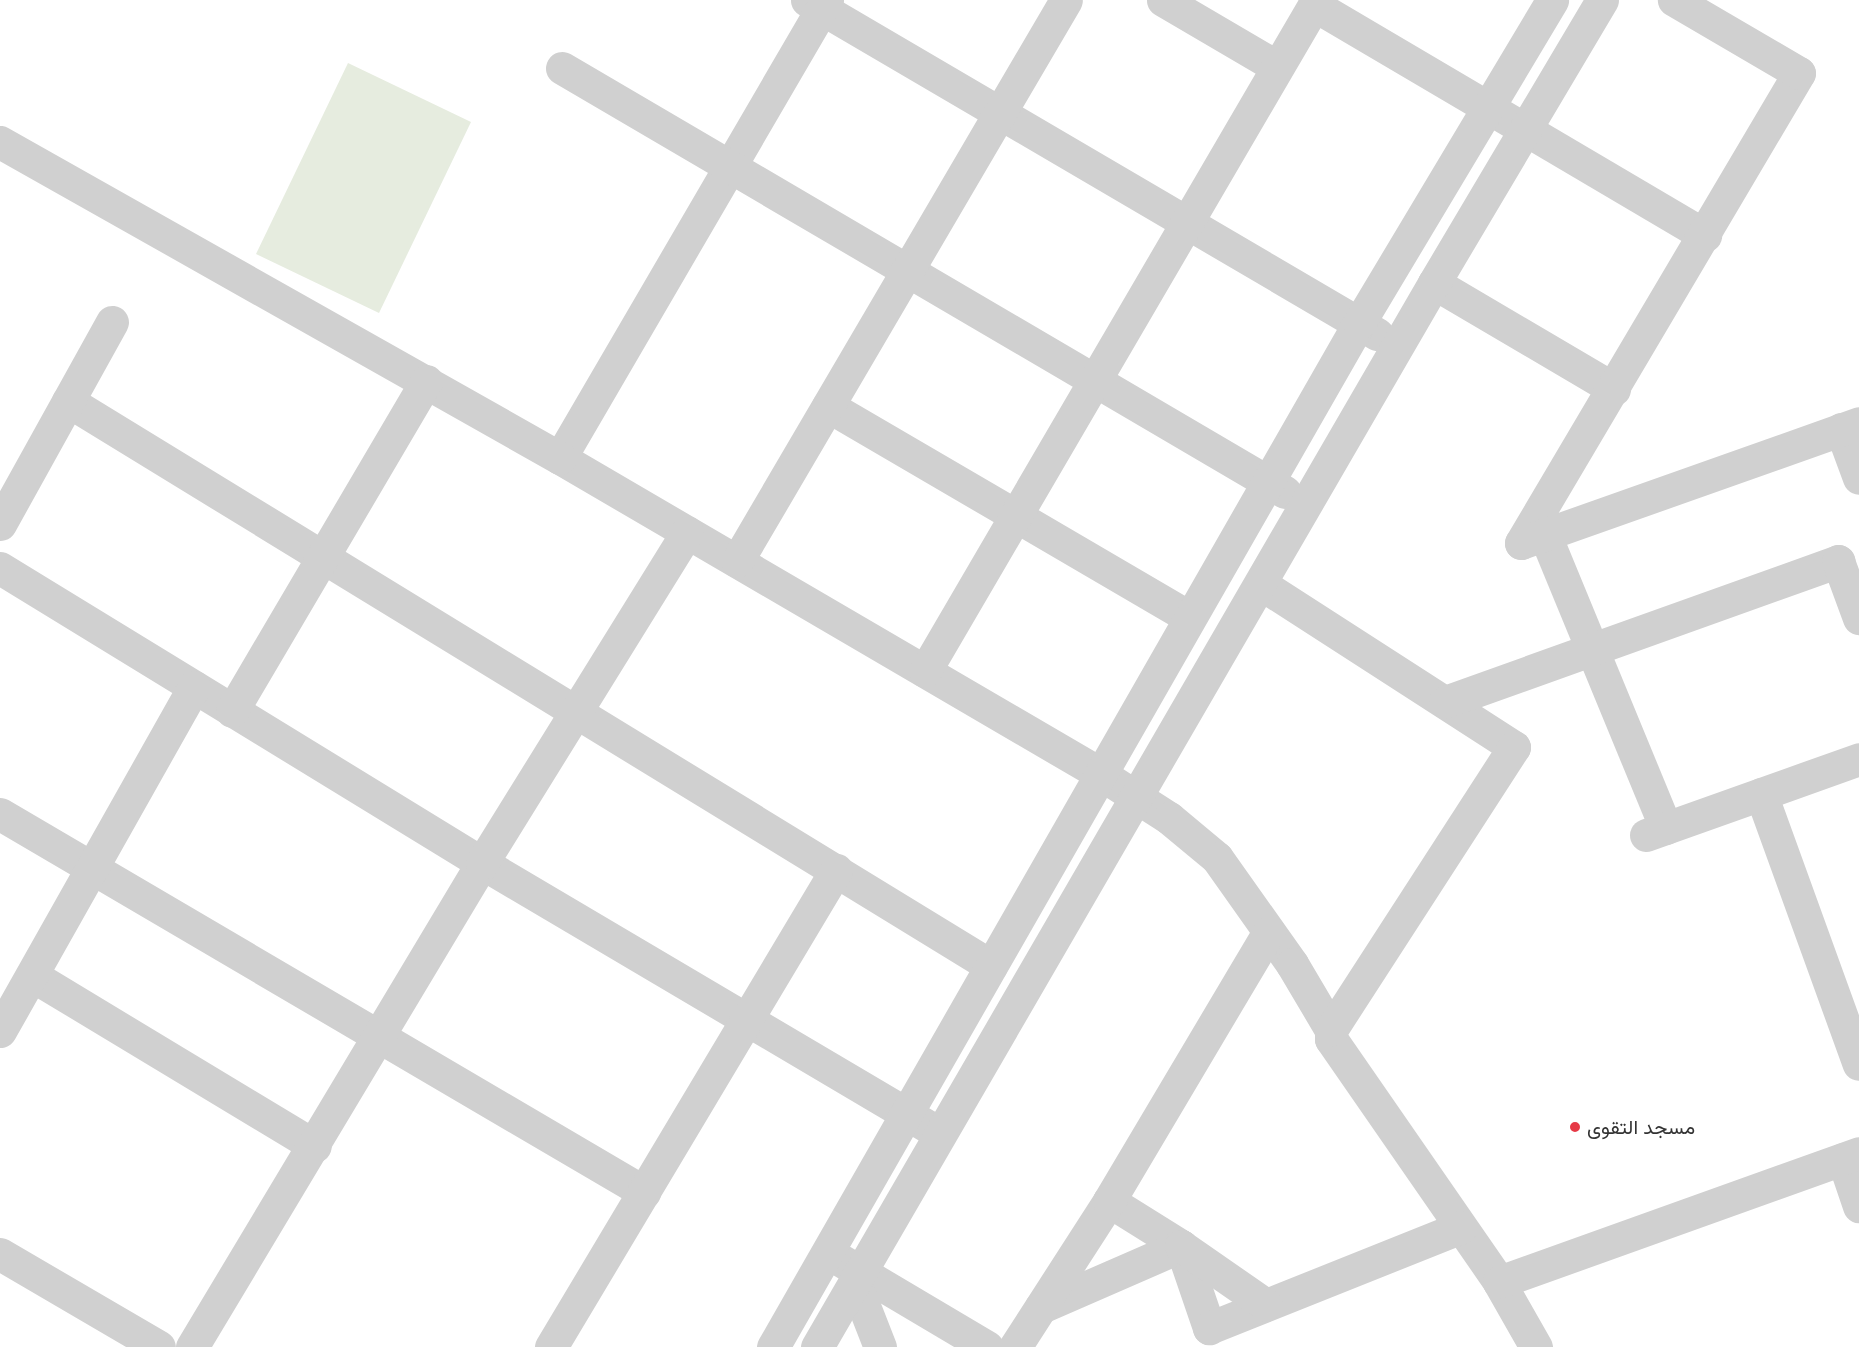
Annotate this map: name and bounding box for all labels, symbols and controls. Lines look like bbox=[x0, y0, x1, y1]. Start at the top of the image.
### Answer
place label: مسجد التقوى bbox=[1587, 1115, 1695, 1139]
marker: مسجد التقوى bbox=[1568, 1120, 1582, 1134]

